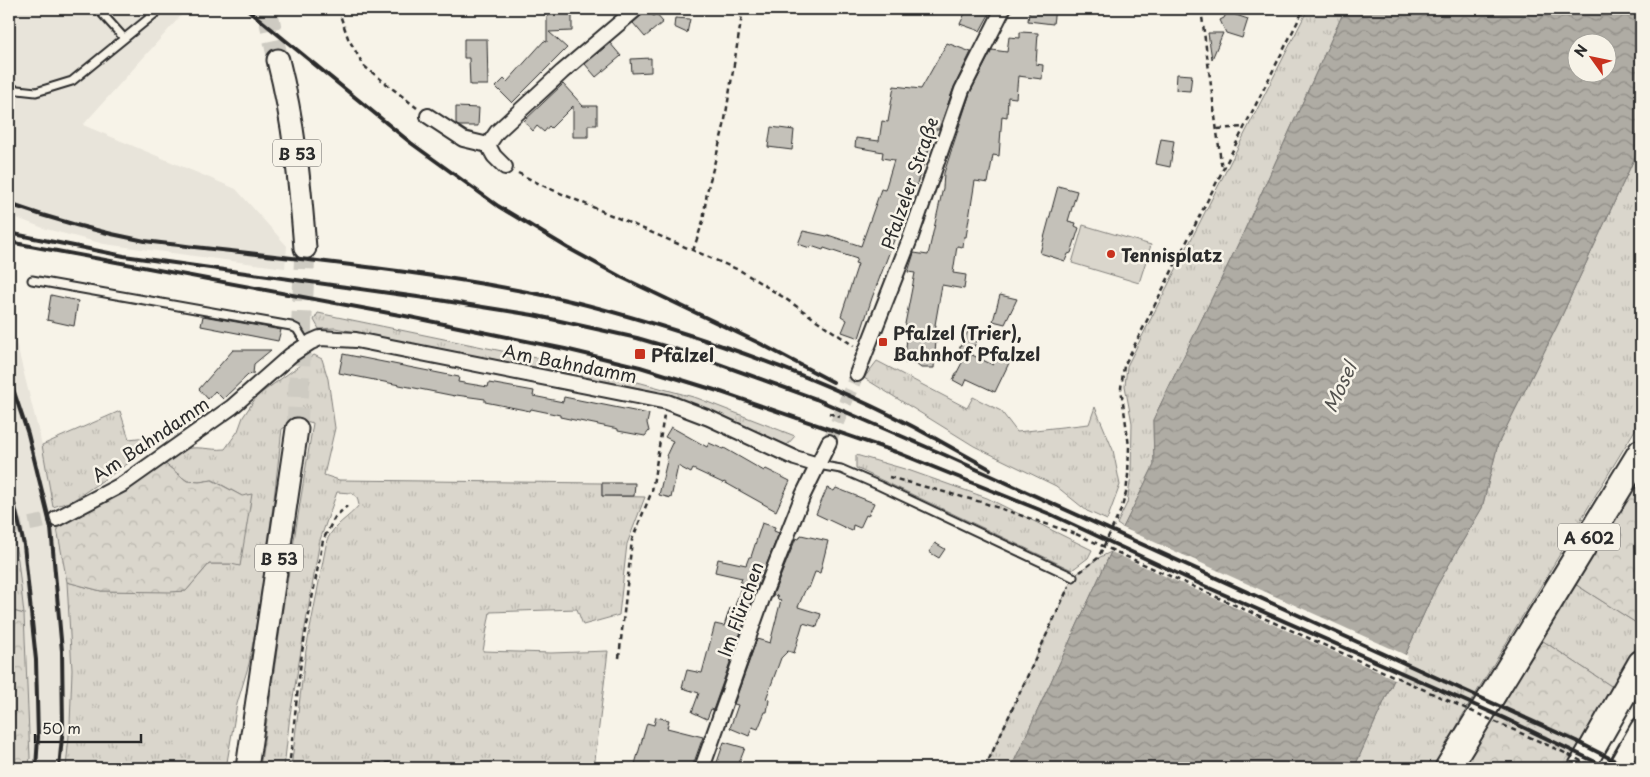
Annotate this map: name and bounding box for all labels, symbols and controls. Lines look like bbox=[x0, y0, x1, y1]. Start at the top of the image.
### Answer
north arrow bbox=[1568, 32, 1618, 82]
text: N bbox=[1569, 40, 1593, 61]
street label: Pfalzeler Straße bbox=[874, 113, 944, 253]
road number: B 53 bbox=[273, 140, 321, 167]
place label: Tennisplatz bbox=[1121, 241, 1222, 268]
marker: Tennisplatz bbox=[1105, 248, 1117, 260]
place label: Pfalzel (Trier), Bahnhof Pfalzel bbox=[893, 319, 1040, 367]
marker: Pfalzel (Trier), Bahnhof Pfalzel bbox=[877, 336, 889, 348]
street label: Am Bahndamm bbox=[501, 337, 639, 389]
place label: Pfalzel bbox=[651, 341, 714, 368]
marker: Pfalzel bbox=[633, 347, 647, 361]
water label: Mosel bbox=[1315, 355, 1364, 417]
street label: Am Bahndamm bbox=[86, 390, 214, 488]
road number: A 602 bbox=[1558, 524, 1620, 550]
road number: B 53 bbox=[255, 544, 303, 572]
street label: Im Flürchen bbox=[710, 558, 770, 660]
scale bar bbox=[35, 712, 141, 744]
text: 50 m bbox=[42, 716, 81, 739]

